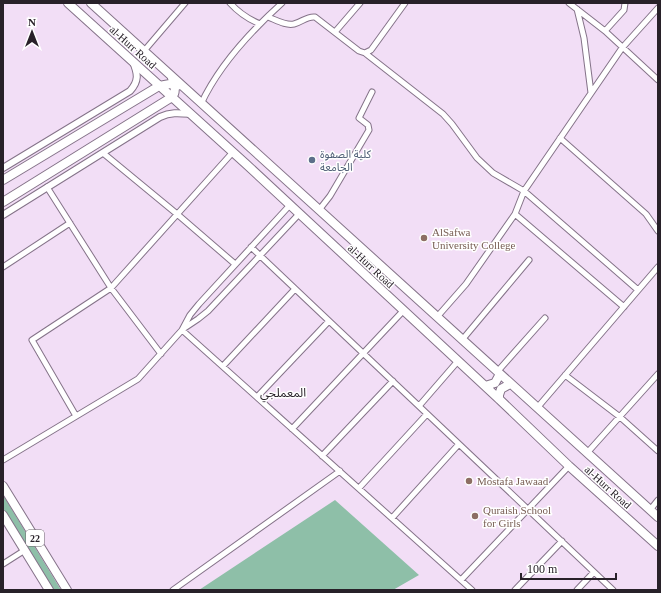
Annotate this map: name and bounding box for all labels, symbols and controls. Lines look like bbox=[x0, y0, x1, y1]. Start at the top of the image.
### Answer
north arrow bbox=[12, 12, 52, 52]
text: N bbox=[28, 16, 36, 28]
street label: al-Hurr Road bbox=[107, 23, 159, 71]
place label: كلية الصفوة الجامعة bbox=[320, 148, 372, 174]
marker: كلية الصفوة الجامعة bbox=[307, 155, 317, 165]
place label: AlSafwa University College bbox=[432, 226, 516, 251]
marker: AlSafwa University College bbox=[419, 233, 429, 243]
street label: al-Hurr Road bbox=[346, 242, 397, 291]
district label: المعملجي bbox=[260, 386, 306, 403]
street label: al-Hurr Road bbox=[582, 463, 634, 511]
place label: Mostafa Jawaad bbox=[477, 475, 549, 487]
marker: Mostafa Jawaad bbox=[464, 476, 474, 486]
place label: Quraish School for Girls bbox=[483, 504, 551, 529]
marker: Quraish School for Girls bbox=[470, 511, 480, 521]
road number: 22 bbox=[26, 530, 44, 546]
scale bar bbox=[521, 555, 616, 581]
text: 100 m bbox=[527, 562, 558, 576]

